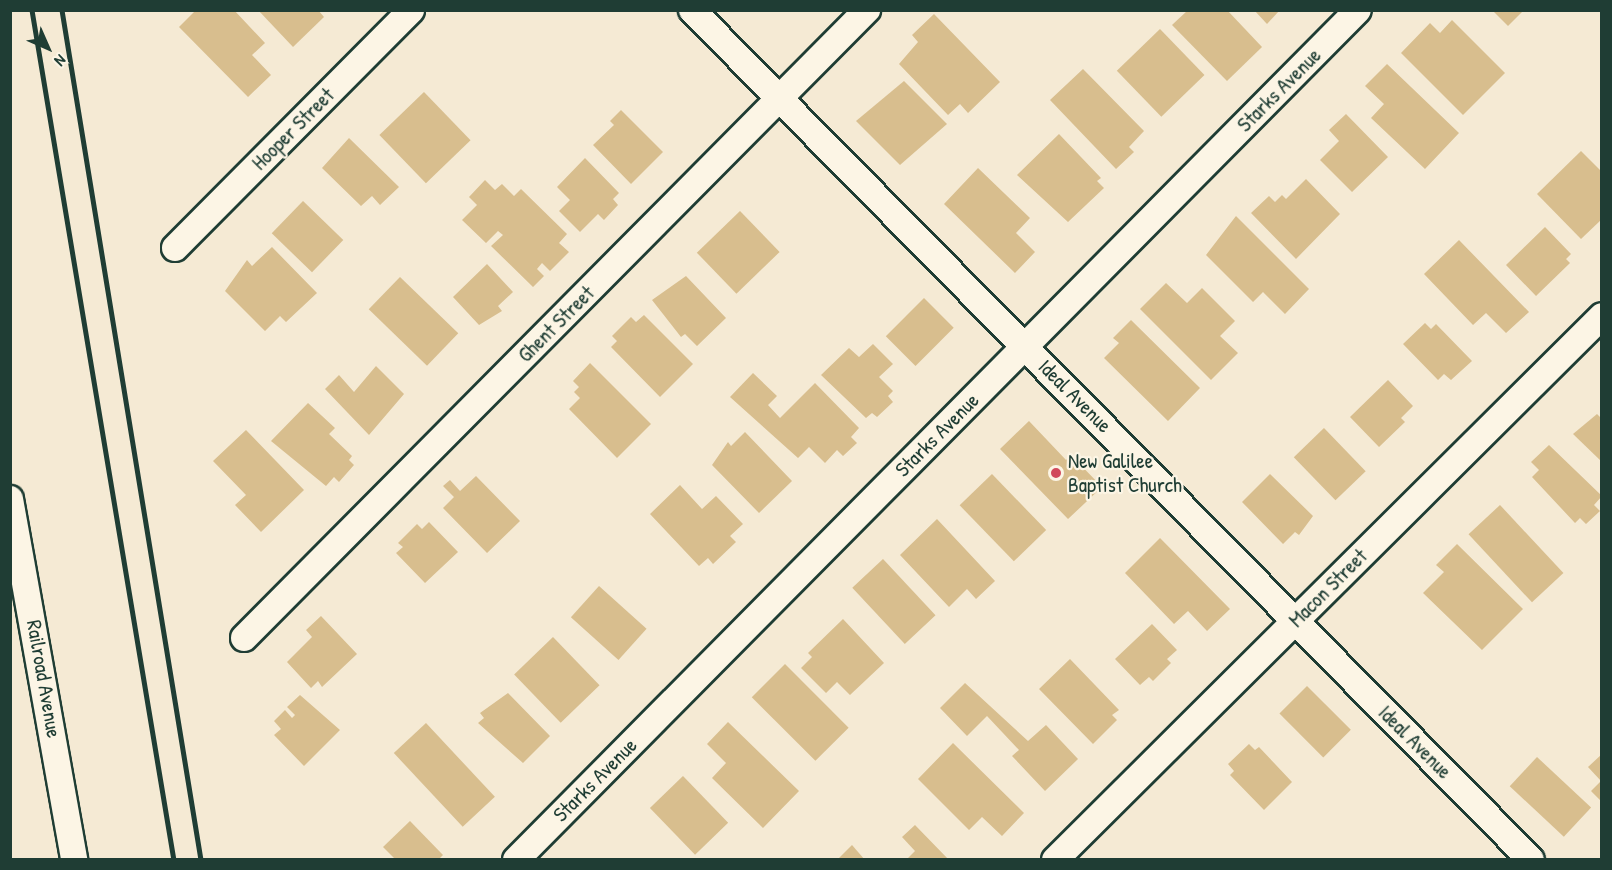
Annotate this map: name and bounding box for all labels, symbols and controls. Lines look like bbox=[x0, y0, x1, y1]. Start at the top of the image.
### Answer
north arrow bbox=[18, 18, 78, 78]
street label: Starks Avenue bbox=[1232, 43, 1326, 137]
text: N bbox=[50, 50, 72, 72]
street label: Hooper Street bbox=[247, 83, 339, 175]
street label: Ghent Street bbox=[513, 281, 599, 367]
street label: Ideal Avenue bbox=[1033, 354, 1117, 438]
street label: Starks Avenue bbox=[890, 388, 984, 482]
place label: New Galilee Baptist Church bbox=[1068, 448, 1182, 498]
marker: New Galilee Baptist Church bbox=[1049, 466, 1063, 480]
street label: Macon Street bbox=[1284, 544, 1372, 632]
street label: Railroad Avenue bbox=[21, 618, 67, 740]
street label: Ideal Avenue bbox=[1373, 700, 1457, 784]
street label: Starks Avenue bbox=[548, 733, 642, 827]

